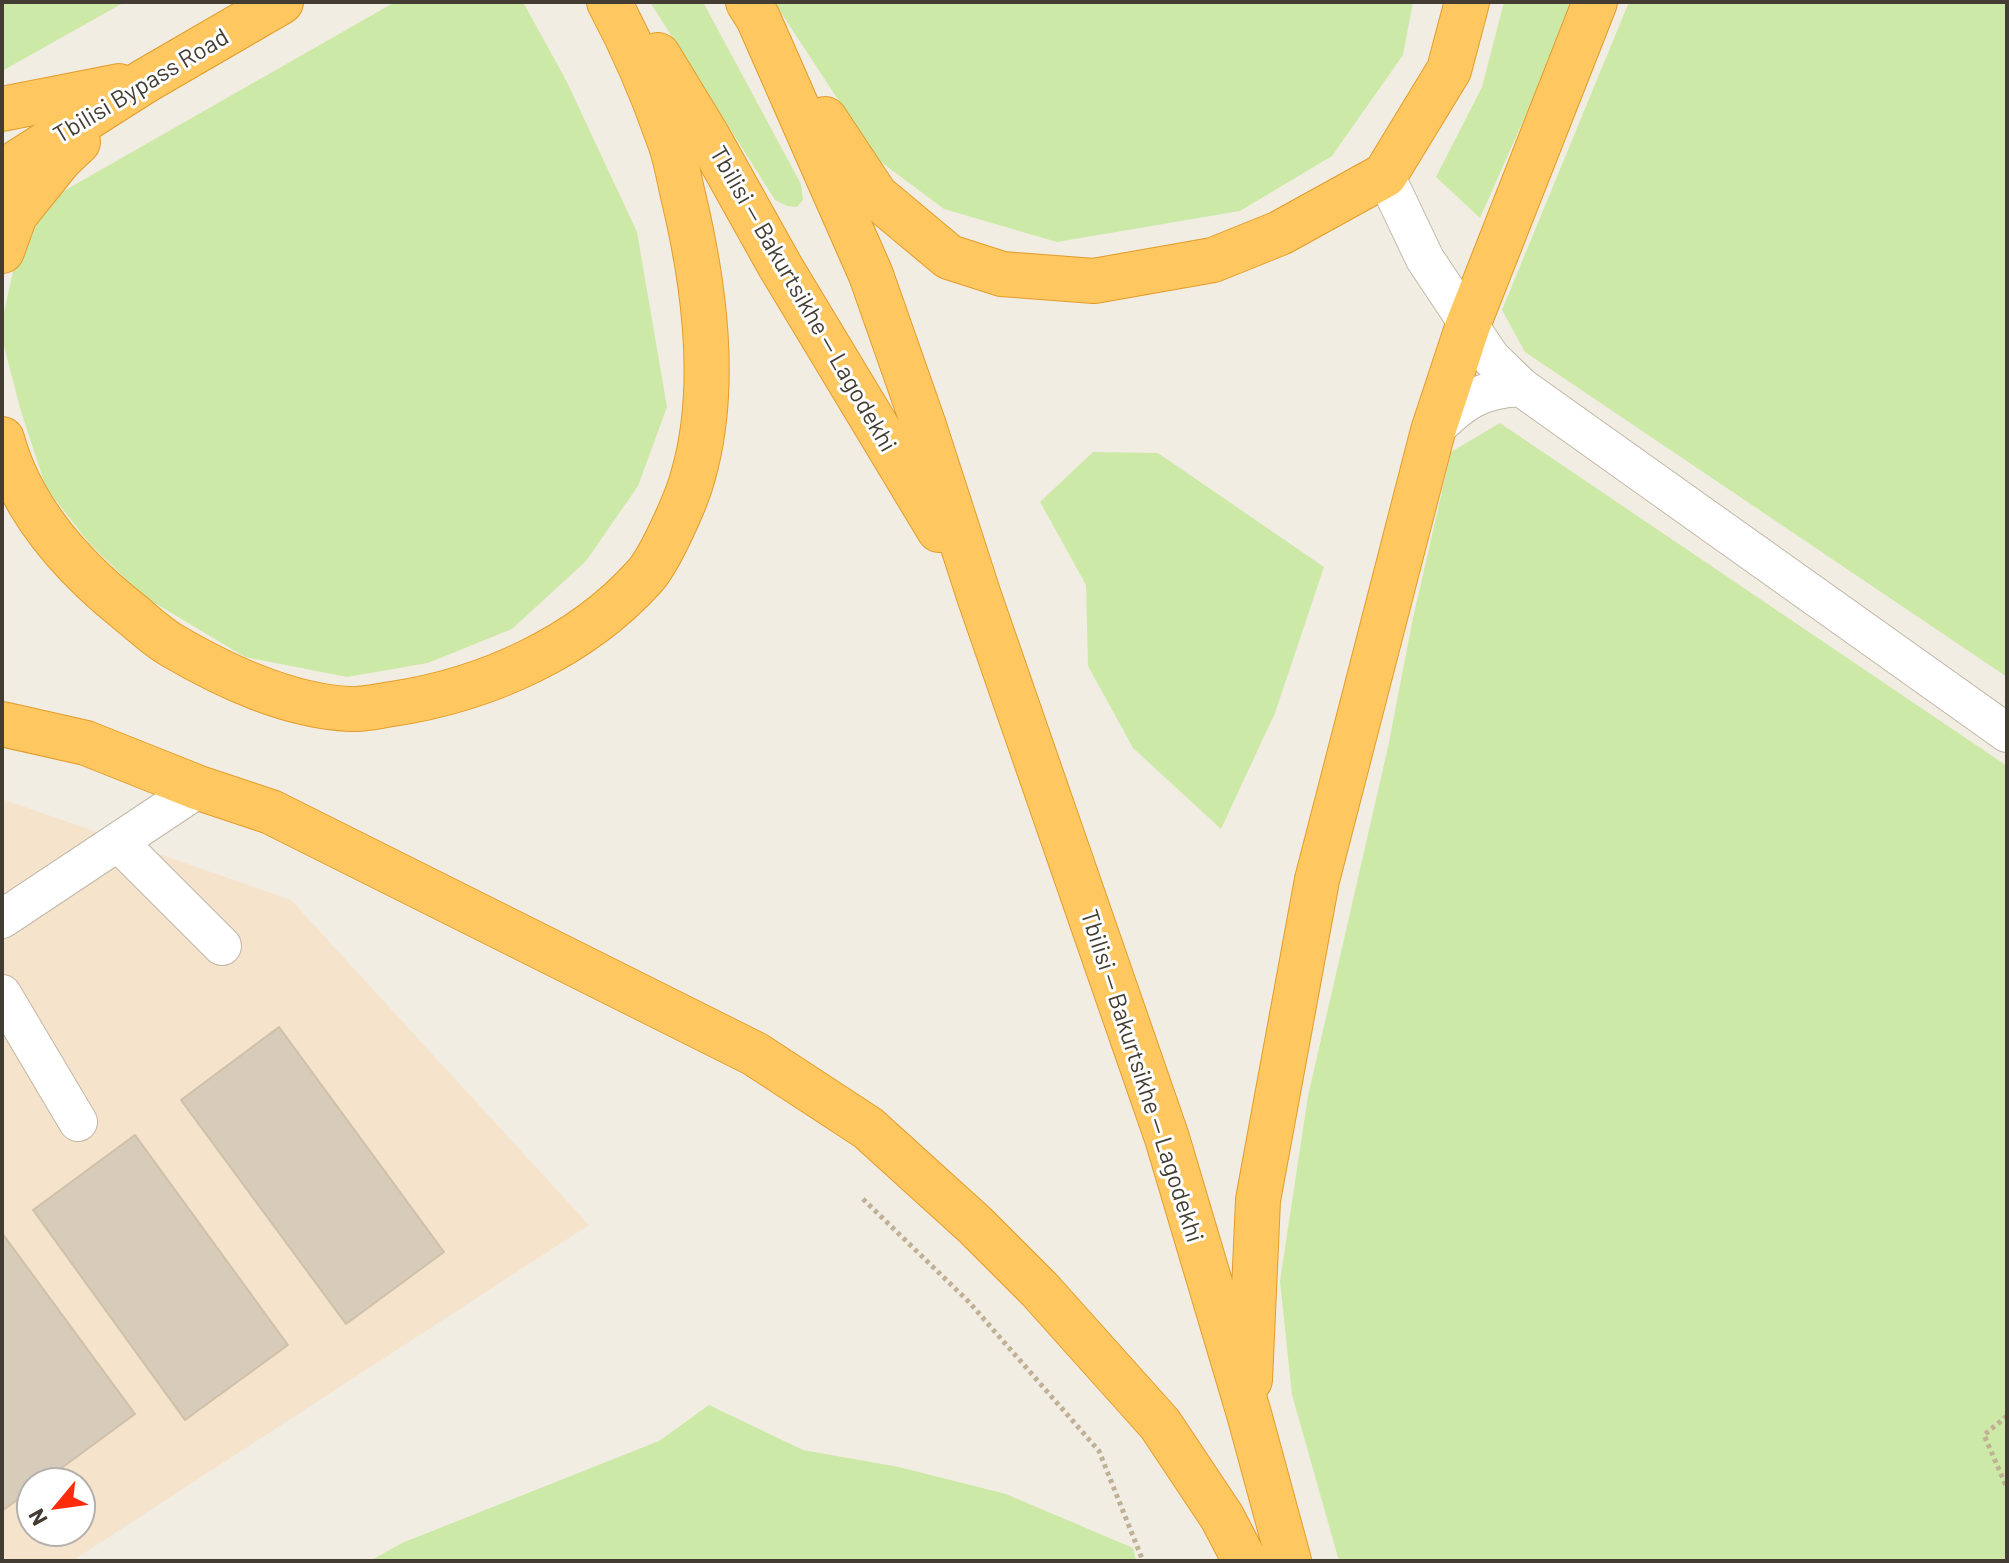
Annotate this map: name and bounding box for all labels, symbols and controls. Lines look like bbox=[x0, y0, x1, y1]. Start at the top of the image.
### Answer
street label: Tbilisi Bypass Road bbox=[48, 22, 234, 150]
street label: Tbilisi — Bakurtsikhe — Lagodekhi bbox=[703, 141, 903, 457]
street label: Tbilisi — Bakurtsikhe — Lagodekhi bbox=[1075, 906, 1209, 1246]
north arrow bbox=[16, 1467, 96, 1547]
text: N bbox=[22, 1505, 52, 1530]

